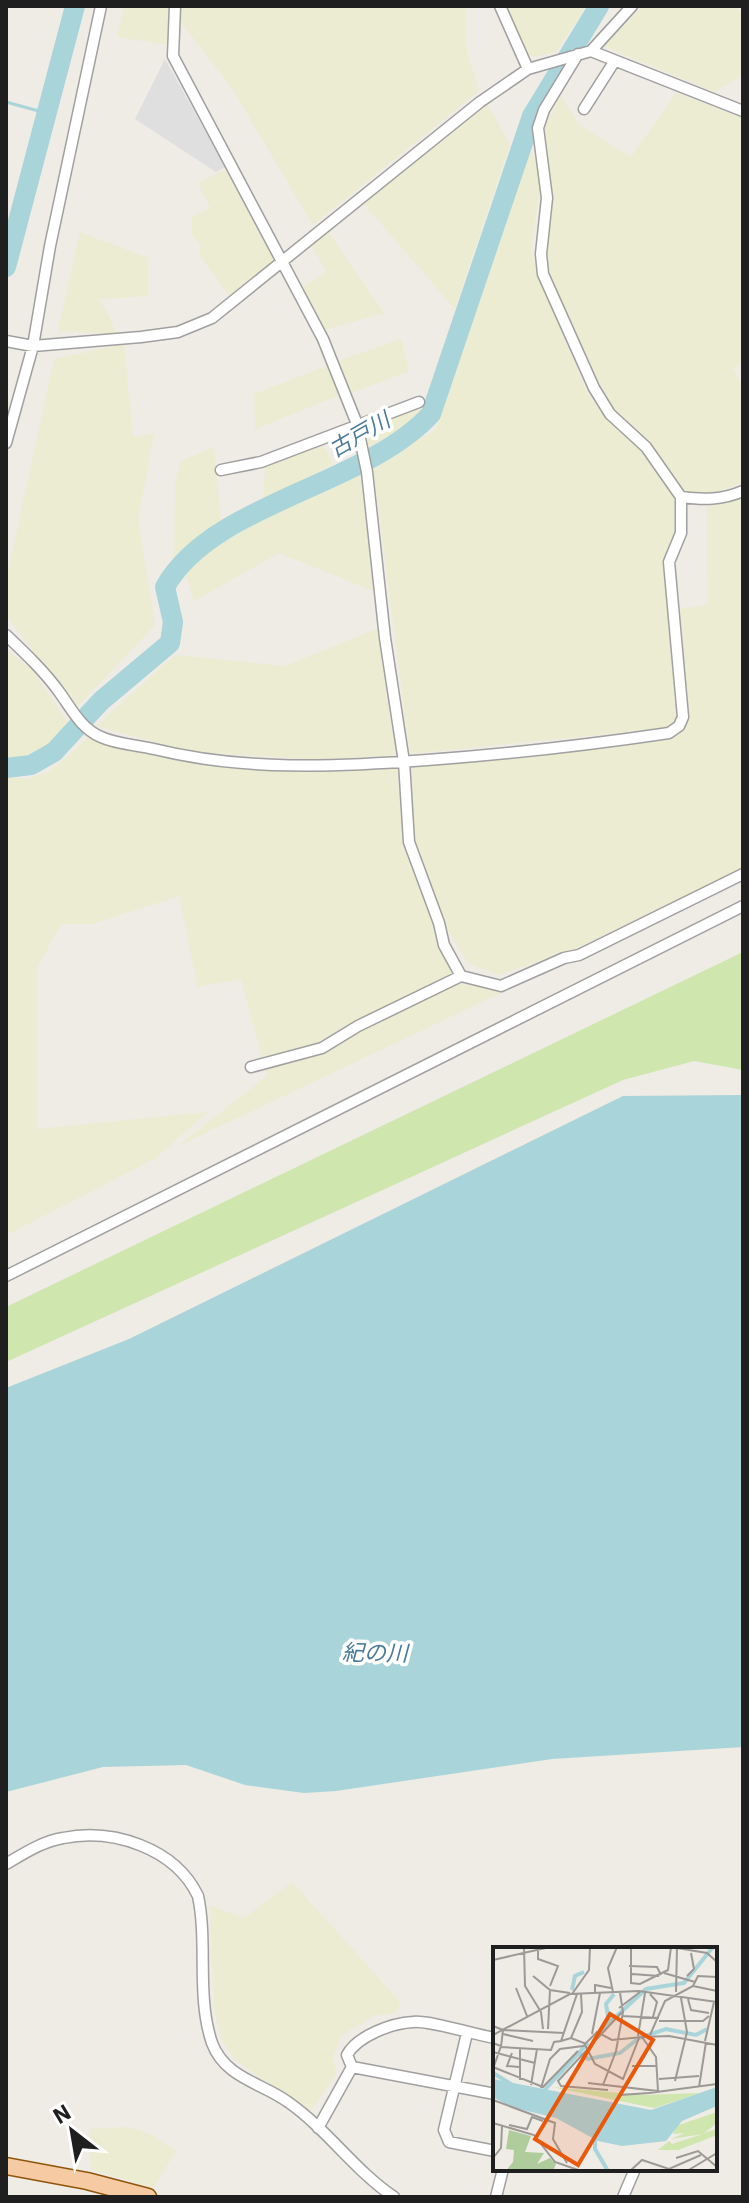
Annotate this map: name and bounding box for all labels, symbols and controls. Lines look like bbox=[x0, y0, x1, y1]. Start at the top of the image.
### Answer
water label: 古戸川 bbox=[323, 404, 397, 463]
water label: 紀の川 bbox=[342, 1637, 410, 1667]
inset map bbox=[493, 1947, 717, 2171]
north arrow bbox=[32, 2091, 112, 2171]
text: N bbox=[47, 2097, 76, 2130]

